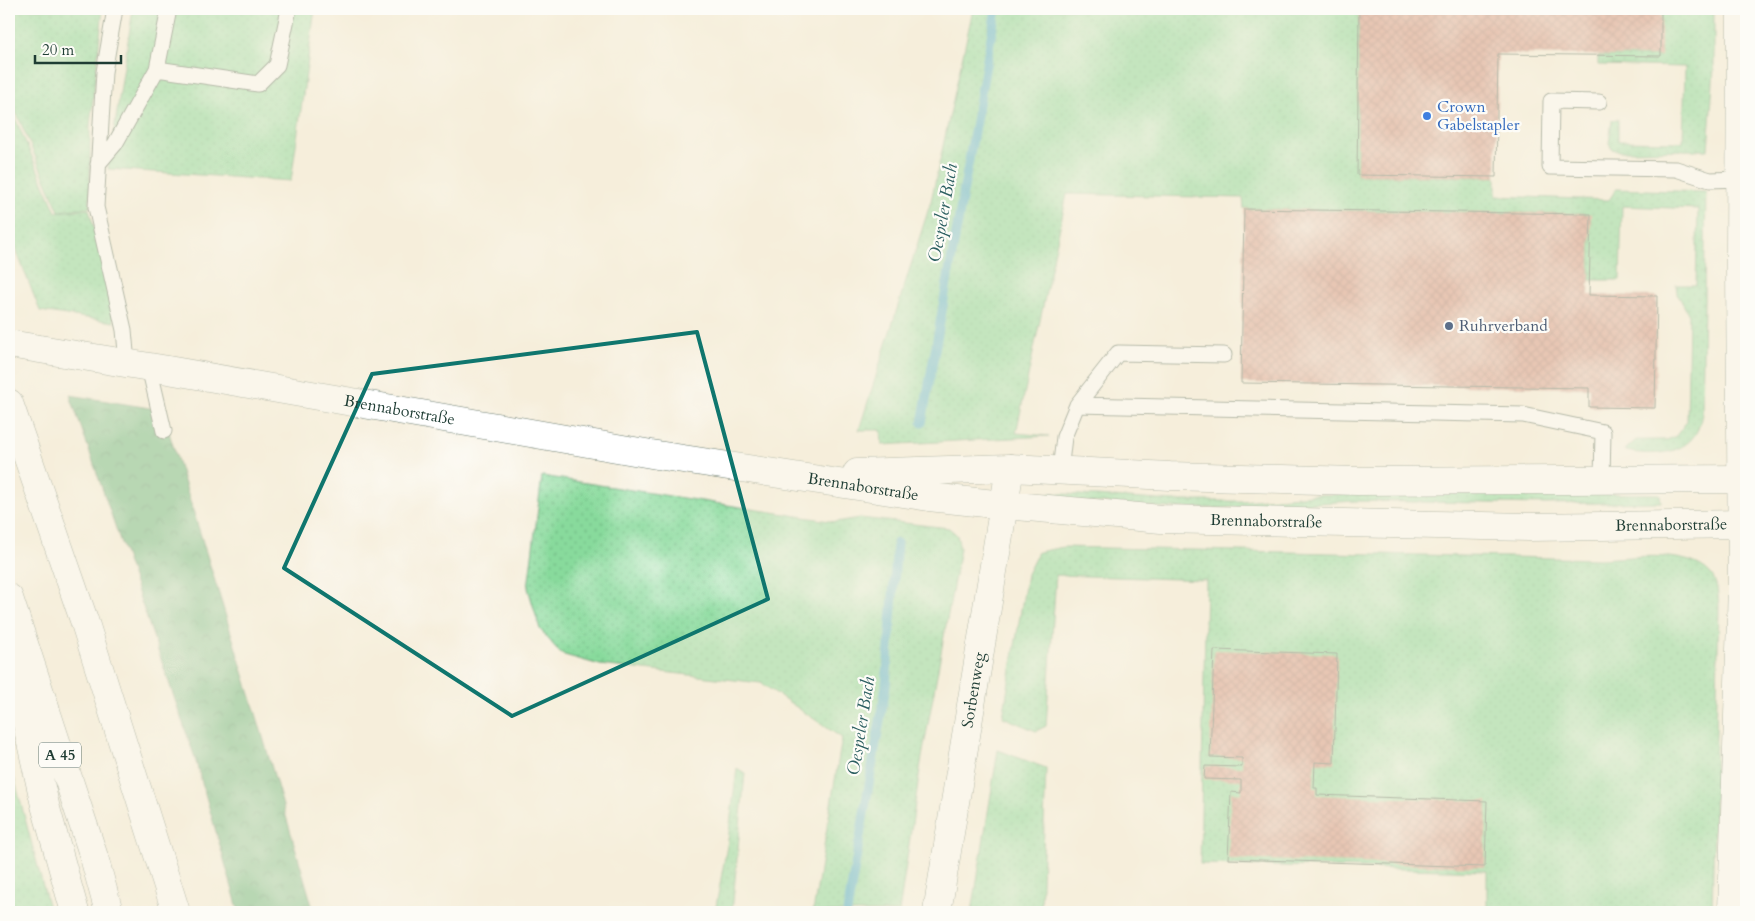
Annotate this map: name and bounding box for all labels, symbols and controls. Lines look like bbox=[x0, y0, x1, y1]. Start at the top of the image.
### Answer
scale bar bbox=[35, 32, 121, 64]
text: 20 m bbox=[42, 40, 74, 60]
place label: Crown Gabelstapler bbox=[1437, 96, 1520, 136]
marker: Crown Gabelstapler bbox=[1421, 110, 1433, 122]
water label: Oespeler Bach bbox=[922, 161, 964, 264]
place label: Ruhrverband bbox=[1459, 315, 1548, 337]
marker: Ruhrverband bbox=[1443, 320, 1455, 332]
street label: Brennaborstraße bbox=[342, 390, 457, 431]
street label: Brennaborstraße bbox=[806, 467, 920, 506]
street label: Brennaborstraße bbox=[1210, 509, 1323, 534]
street label: Brennaborstraße bbox=[1615, 513, 1727, 537]
street label: Sorbenweg bbox=[956, 650, 991, 730]
water label: Oespeler Bach bbox=[841, 674, 881, 777]
road number: A 45 bbox=[39, 742, 81, 768]

